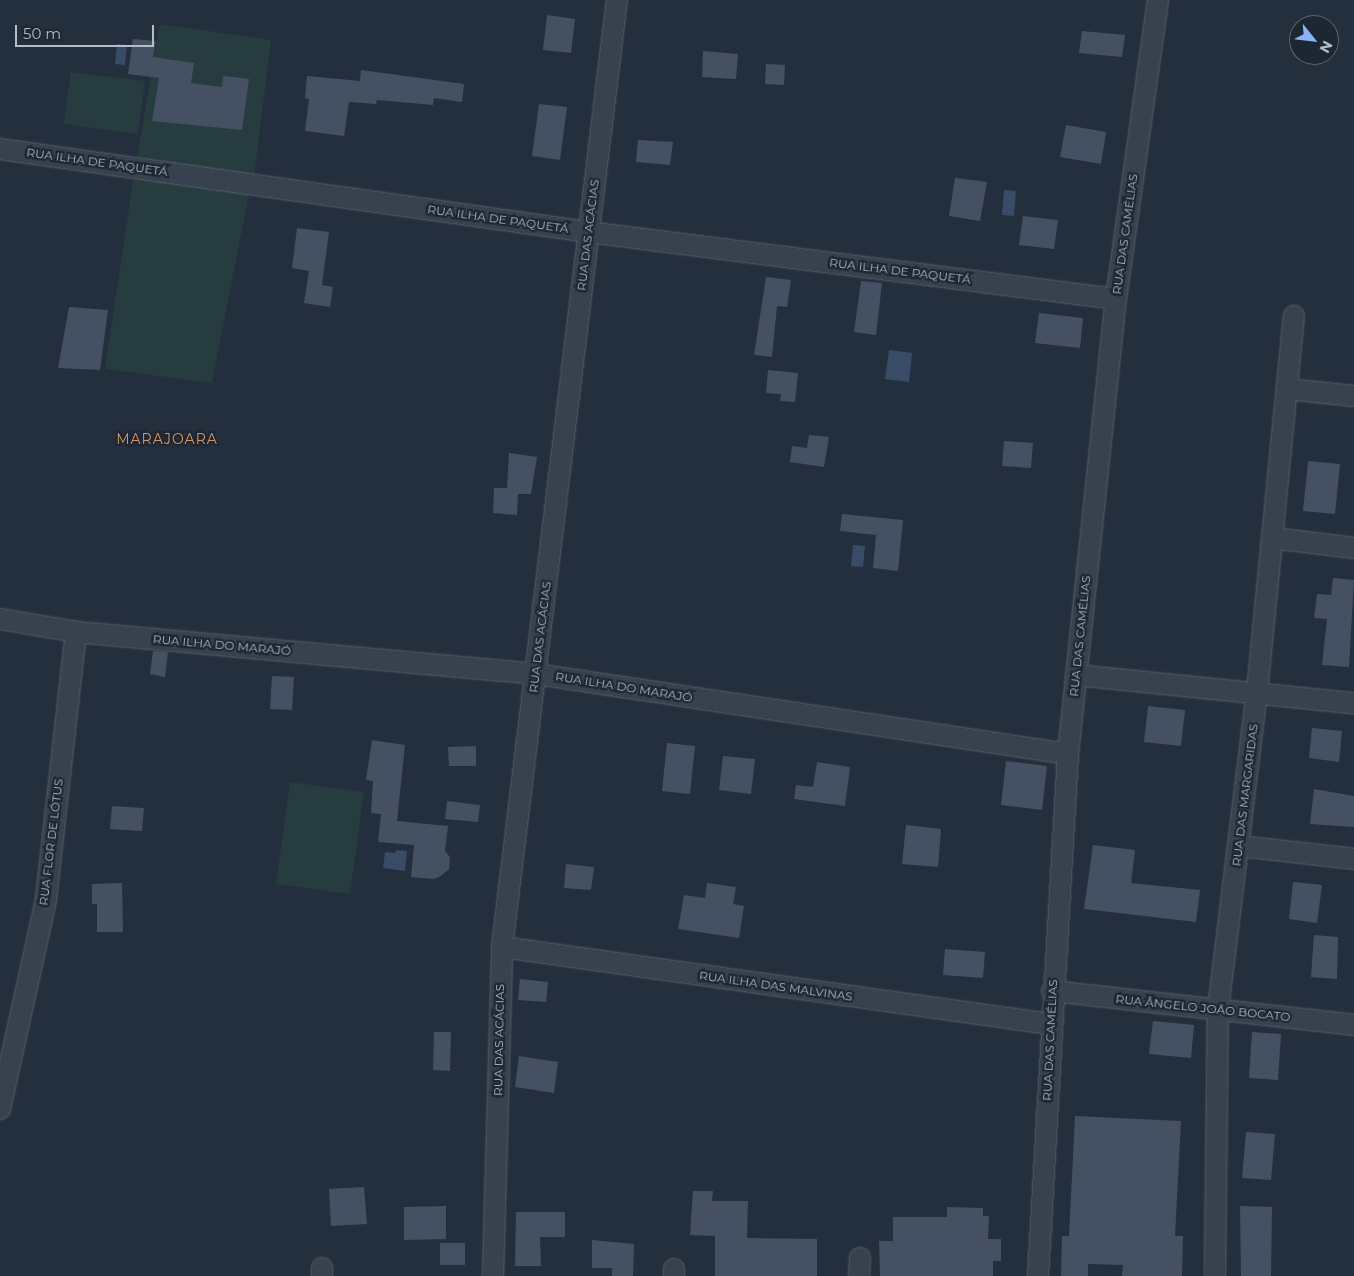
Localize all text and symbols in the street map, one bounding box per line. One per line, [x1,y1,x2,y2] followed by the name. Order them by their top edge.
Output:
[18,15,156,47] scale bar
[1289,15,1339,65] north arrow
[23,24,61,43] text: 50 m
[1316,37,1337,56] text: N
[26,145,168,179] street label: RUA ILHA DE PAQUETÁ
[1109,173,1141,295] street label: RUA DAS CAMÉLIAS
[574,179,602,291] street label: RUA DAS ACÁCIAS
[427,202,569,236] street label: RUA ILHA DE PAQUETÁ
[829,255,971,287] street label: RUA ILHA DE PAQUETÁ
[115,431,219,447] district label: MARAJOARA
[1066,575,1094,697] street label: RUA DAS CAMÉLIAS
[526,581,554,693] street label: RUA DAS ACÁCIAS
[152,632,292,658] street label: RUA ILHA DO MARAJÓ
[554,669,694,705] street label: RUA ILHA DO MARAJÓ
[1229,723,1261,867] street label: RUA DAS MARGARIDAS
[36,778,66,906] street label: RUA FLOR DE LÓTUS
[698,968,854,1004] street label: RUA ILHA DAS MALVINAS
[1040,979,1060,1101] street label: RUA DAS CAMÉLIAS
[491,984,507,1096] street label: RUA DAS ACÁCIAS
[1115,992,1291,1024] street label: RUA ÂNGELO JOÃO BOCATO

